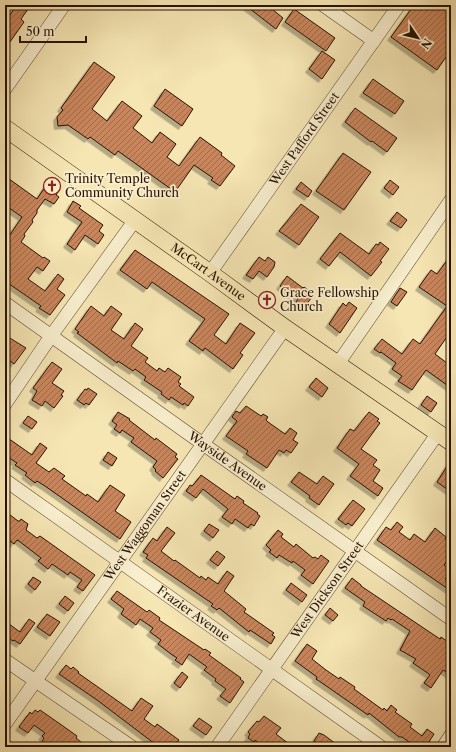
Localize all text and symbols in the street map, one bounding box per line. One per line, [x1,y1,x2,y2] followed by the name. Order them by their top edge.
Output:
[20,18,86,44] scale bar
[398,18,438,58] north arrow
[26,24,55,39] text: 50 m
[417,36,435,52] text: N
[266,89,343,189] street label: West Pafford Street
[65,171,180,200] place label: Trinity Temple Community Church
[42,176,62,196] church icon: Trinity Temple Community Church
[168,240,249,304] street label: McCart Avenue
[280,285,379,314] place label: Grace Fellowship Church
[257,290,277,310] church icon: Grace Fellowship Church
[185,427,270,494] street label: Wayside Avenue
[100,467,189,584] street label: West Waggoman Street
[287,538,367,642] street label: West Dickson Street
[154,582,233,644] street label: Frazier Avenue

